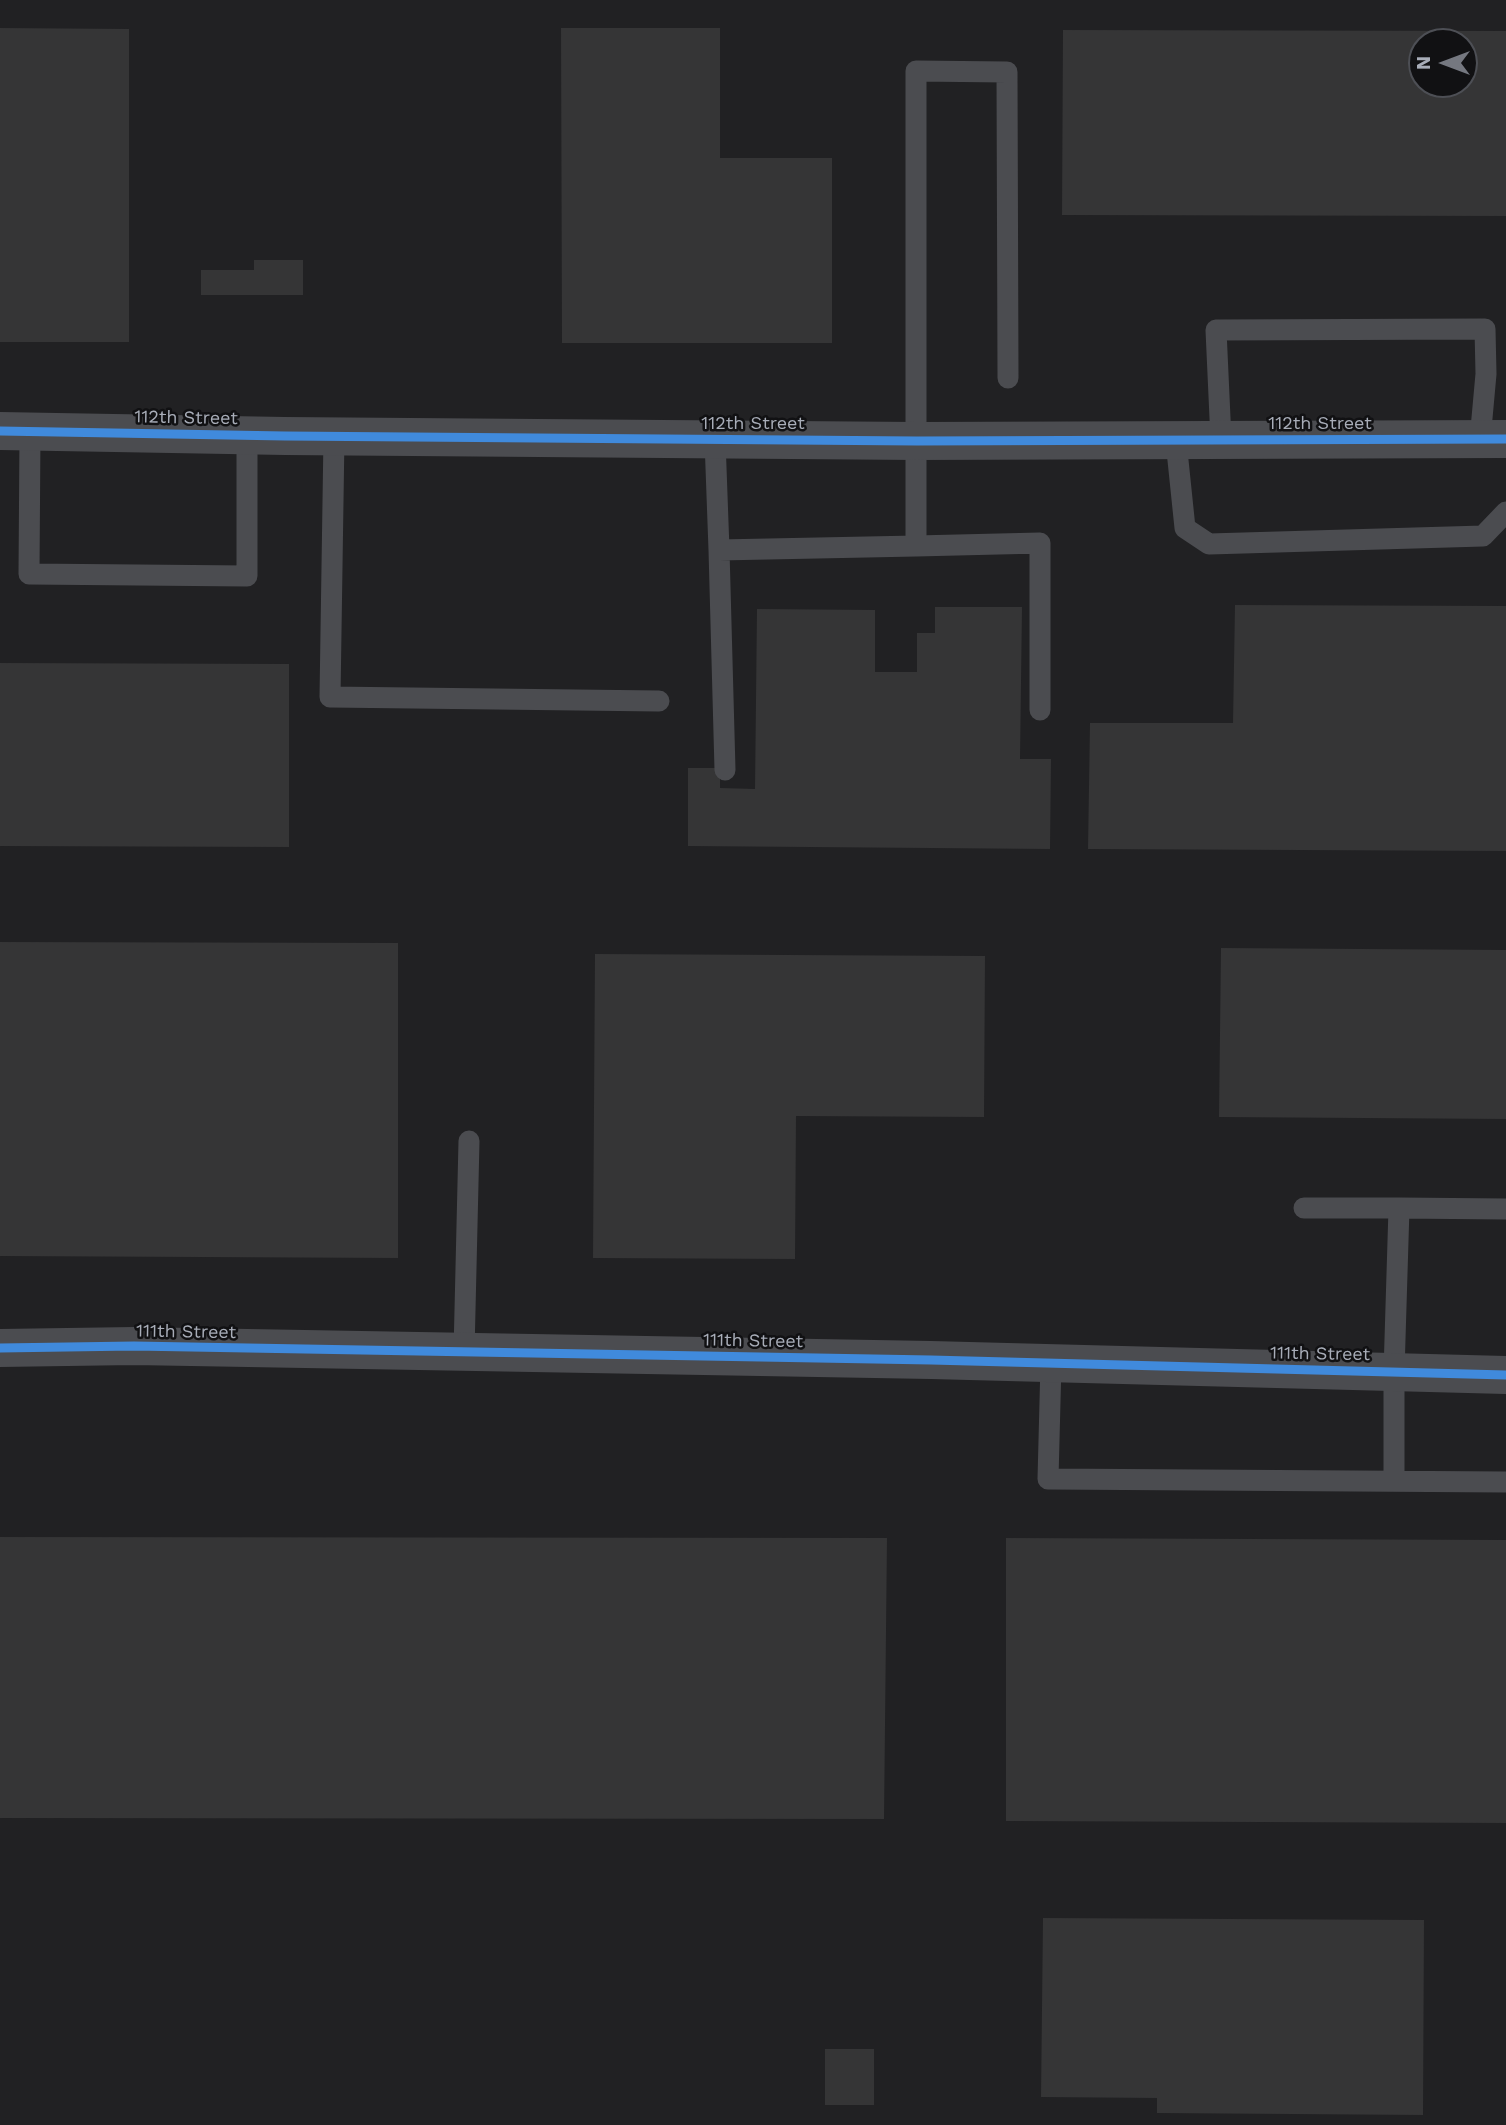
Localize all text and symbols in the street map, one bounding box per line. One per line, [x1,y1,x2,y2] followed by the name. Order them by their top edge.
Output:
[1408,28,1478,98] north arrow
[1412,56,1435,70] text: N
[134,406,238,430] street label: 112th Street
[701,413,805,435] street label: 112th Street
[1268,413,1372,435] street label: 112th Street
[136,1320,236,1344] street label: 111th Street
[703,1329,803,1353] street label: 111th Street
[1270,1342,1370,1366] street label: 111th Street

